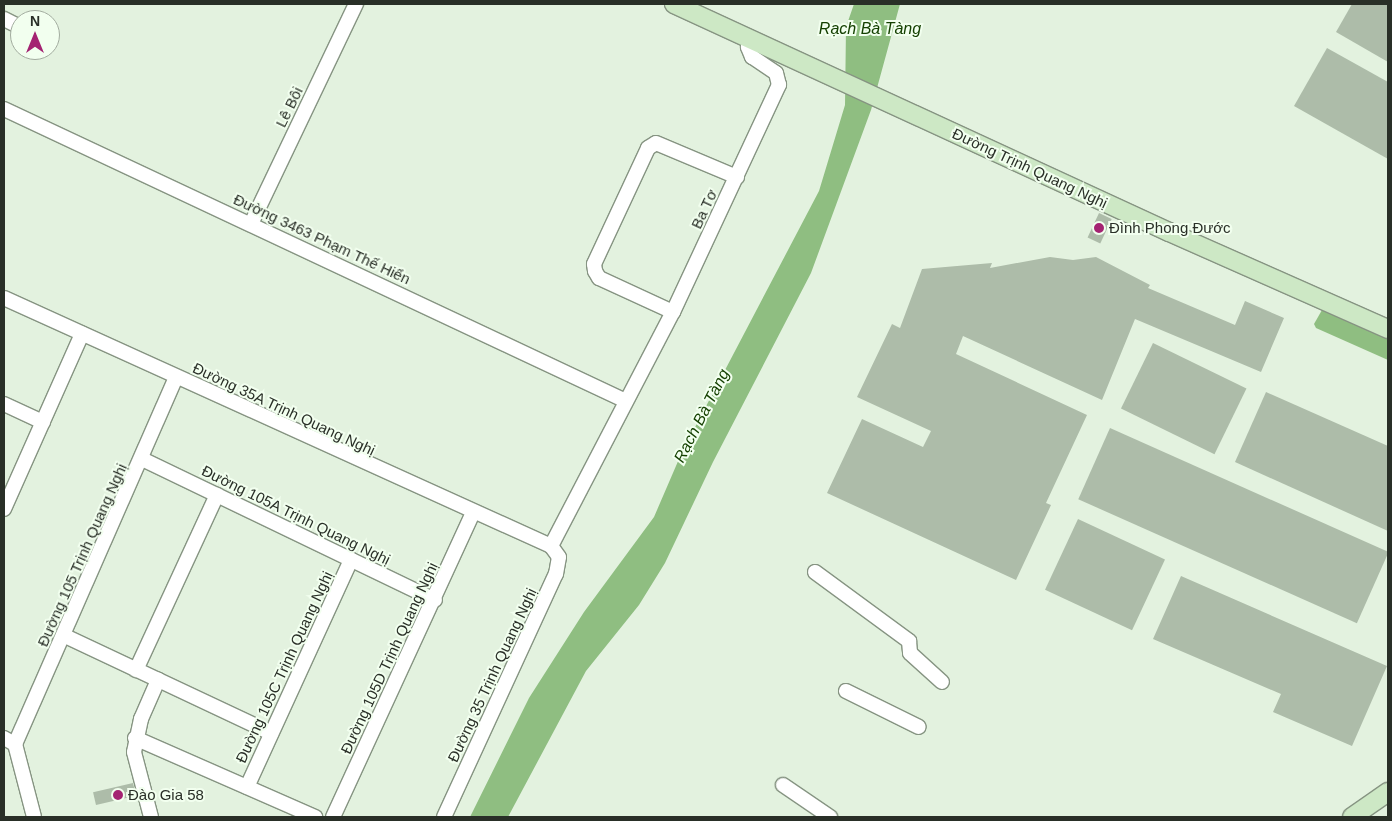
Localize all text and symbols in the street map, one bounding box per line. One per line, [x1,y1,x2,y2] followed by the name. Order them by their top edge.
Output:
[10,10,60,60] north arrow
[30,13,40,29] text: N
[819,19,921,39] water label: Rạch Bà Tàng
[272,84,306,130] street label: Lê Bôi
[949,124,1111,212] street label: Đường Trịnh Quang Nghị
[687,186,721,232] street label: Ba Tơ
[231,190,413,288] street label: Đường 3463 Phạm Thế Hiển
[1109,219,1231,237] place label: Đình Phong Đước
[1093,222,1105,234] marker: Đình Phong Đước
[189,359,379,459] street label: Đường 35A Trịnh Quang Nghị
[670,366,734,466] water label: Rạch Bà Tàng
[33,461,131,649] street label: Đường 105 Trịnh Quang Nghị
[198,461,394,569] street label: Đường 105A Trịnh Quang Nghị
[337,559,441,757] street label: Đường 105D Trịnh Quang Nghị
[232,568,336,766] street label: Đường 105C Trịnh Quang Nghị
[444,585,540,765] street label: Đường 35 Trịnh Quang Nghị
[128,786,204,804] place label: Đào Gia 58
[112,789,124,801] marker: Đào Gia 58

